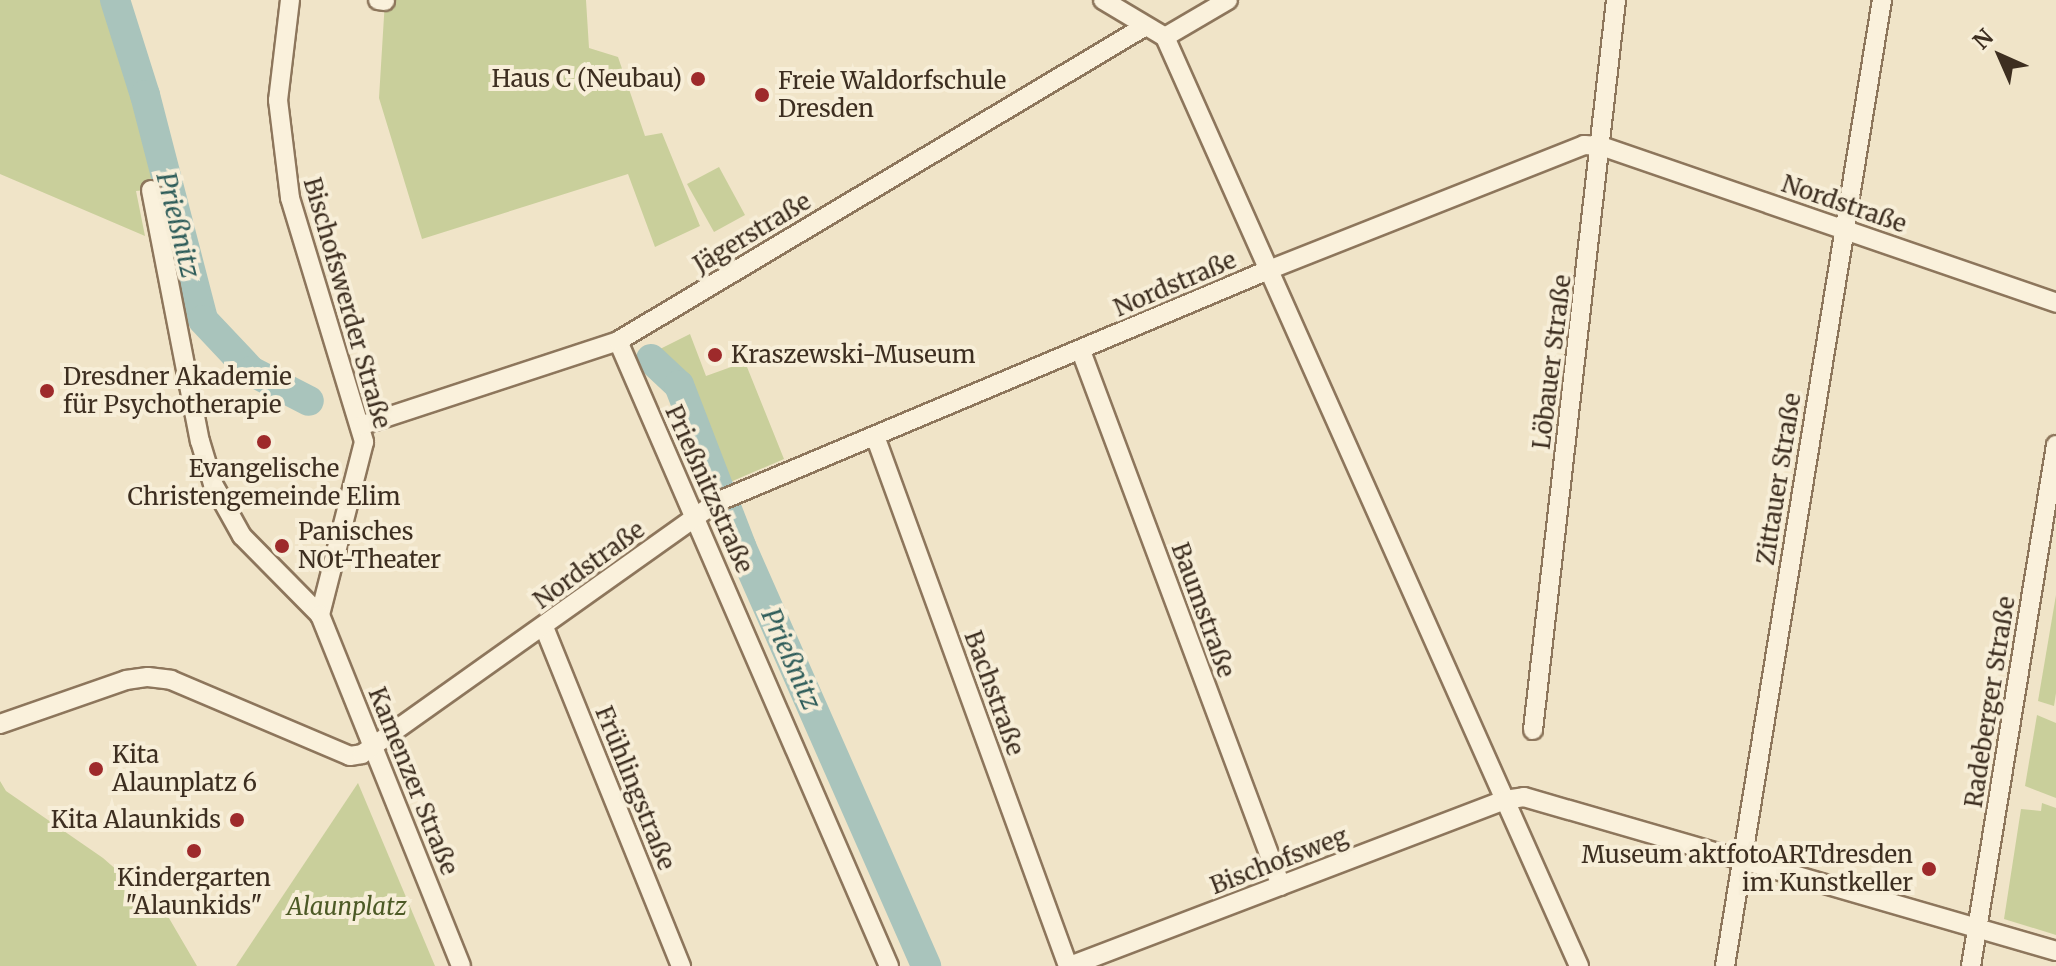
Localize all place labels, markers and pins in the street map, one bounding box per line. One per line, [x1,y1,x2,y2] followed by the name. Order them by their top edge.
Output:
[492,65,682,93] place label: Haus C (Neubau)
[778,67,1006,123] place label: Freie Waldorfschule Dresden
[689,70,707,88] marker: Haus C (Neubau)
[753,86,771,104] marker: Freie Waldorfschule Dresden
[731,341,976,369] place label: Kraszewski-Museum
[706,346,724,364] marker: Kraszewski-Museum
[63,363,292,419] place label: Dresdner Akademie für Psychotherapie
[38,382,56,400] marker: Dresdner Akademie für Psychotherapie
[255,433,273,451] marker: Evangelische Christengemeinde Elim
[127,455,401,511] place label: Evangelische Christengemeinde Elim
[298,518,441,574] place label: Panisches NOt-Theater
[273,537,291,555] marker: Panisches NOt-Theater
[112,741,257,797] place label: Kita Alaunplatz 6
[87,760,105,778] marker: Kita Alaunplatz 6
[51,806,221,834] place label: Kita Alaunkids
[228,811,246,829] marker: Kita Alaunkids
[1582,841,1913,897] place label: Museum aktfotoARTdresden im Kunstkeller
[185,842,203,860] marker: Kindergarten "Alaunkids"
[1920,860,1938,878] marker: Museum aktfotoARTdresden im Kunstkeller
[117,864,271,920] place label: Kindergarten "Alaunkids"

